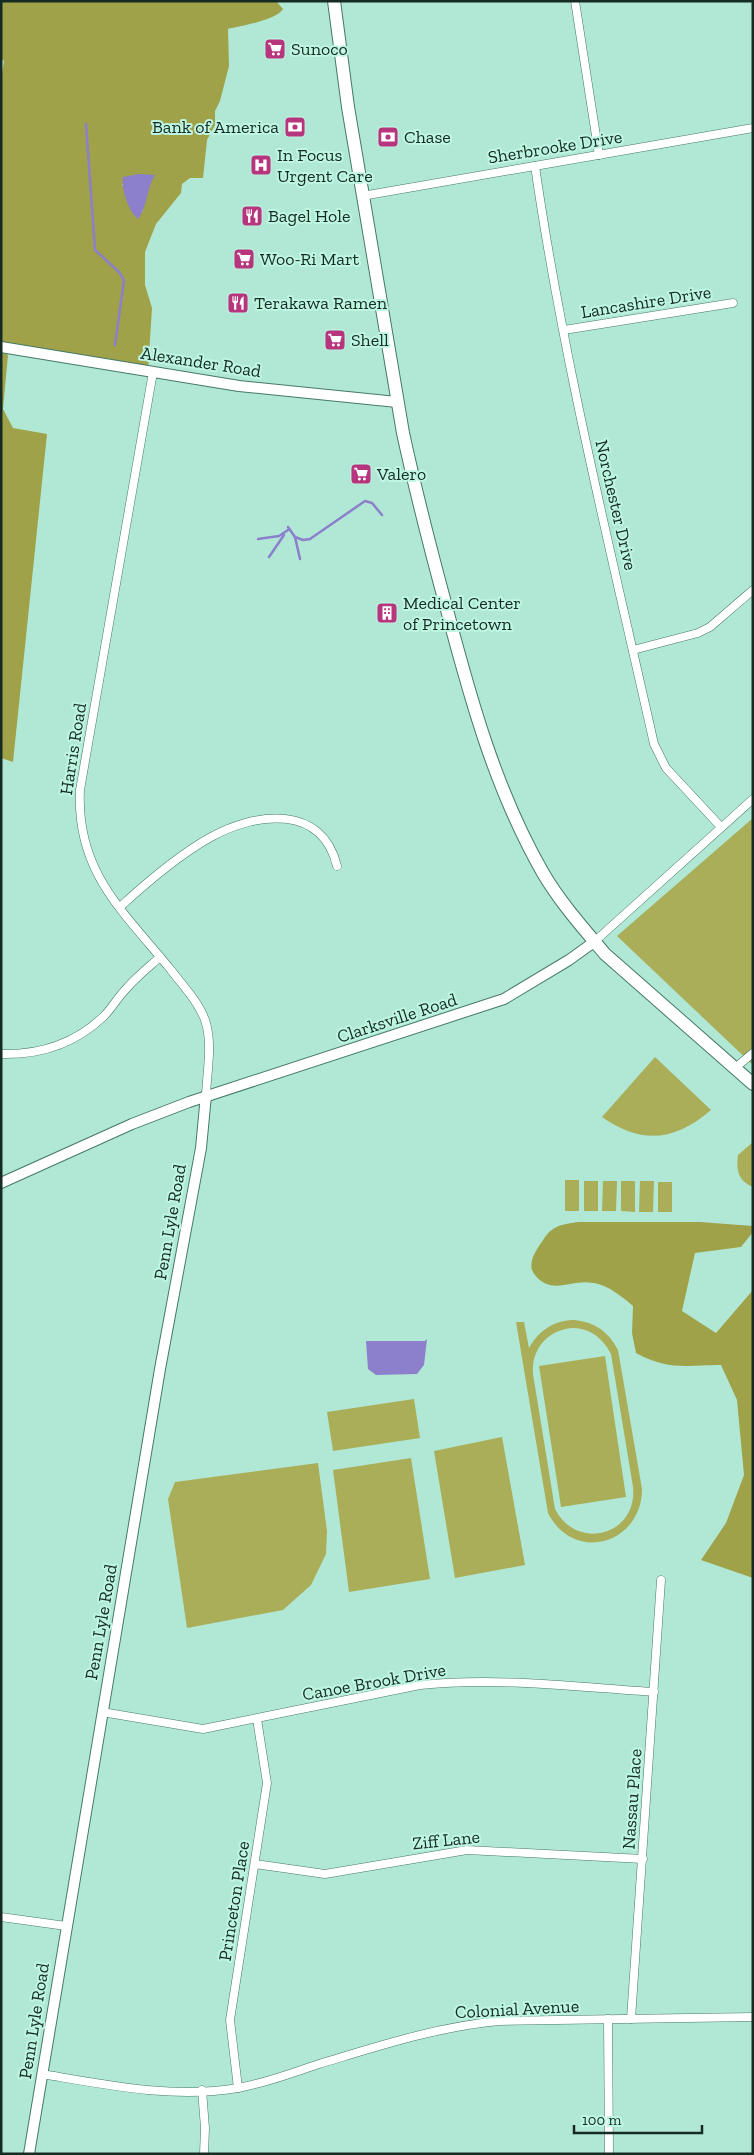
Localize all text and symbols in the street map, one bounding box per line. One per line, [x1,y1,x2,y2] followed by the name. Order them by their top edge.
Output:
[263,37,287,61] supermarket icon: Sunoco
[291,38,348,60] place label: Sunoco
[283,115,307,139] bank icon: Bank of America
[152,116,279,138] place label: Bank of America
[376,125,400,149] bank icon: Chase
[404,126,451,148] place label: Chase
[486,126,624,168] street label: Sherbrooke Drive
[277,144,373,187] place label: In Focus Urgent Care
[249,153,273,177] hospital icon: In Focus Urgent Care
[240,204,264,228] restaurant icon: Bagel Hole
[268,205,350,227] place label: Bagel Hole
[232,247,256,271] supermarket icon: Woo-Ri Mart
[260,248,359,270] place label: Woo-Ri Mart
[579,281,713,323] street label: Lancashire Drive
[226,291,250,315] restaurant icon: Terakawa Ramen
[254,292,388,314] place label: Terakawa Ramen
[323,328,347,352] supermarket icon: Shell
[351,329,389,351] place label: Shell
[139,342,263,382] street label: Alexander Road
[590,438,642,572] street label: Norchester Drive
[349,462,373,486] supermarket icon: Valero
[376,463,426,485] place label: Valero
[403,592,521,635] place label: Medical Center of Princetown
[375,601,399,625] building icon: Medical Center of Princetown
[55,701,91,797] street label: Harris Road
[334,988,460,1048] street label: Clarksville Road
[149,1162,191,1282] street label: Penn Lyle Road
[80,1562,122,1682] street label: Penn Lyle Road
[301,1659,447,1705] street label: Canoe Brook Drive
[618,1748,646,1850] street label: Nassau Place
[411,1826,481,1854] street label: Ziff Lane
[214,1840,254,1962] street label: Princeton Place
[14,1961,54,2081] street label: Penn Lyle Road
[454,1995,580,2023] street label: Colonial Avenue
[574,2102,702,2134] scale bar
[582,2111,621,2129] text: 100 m

